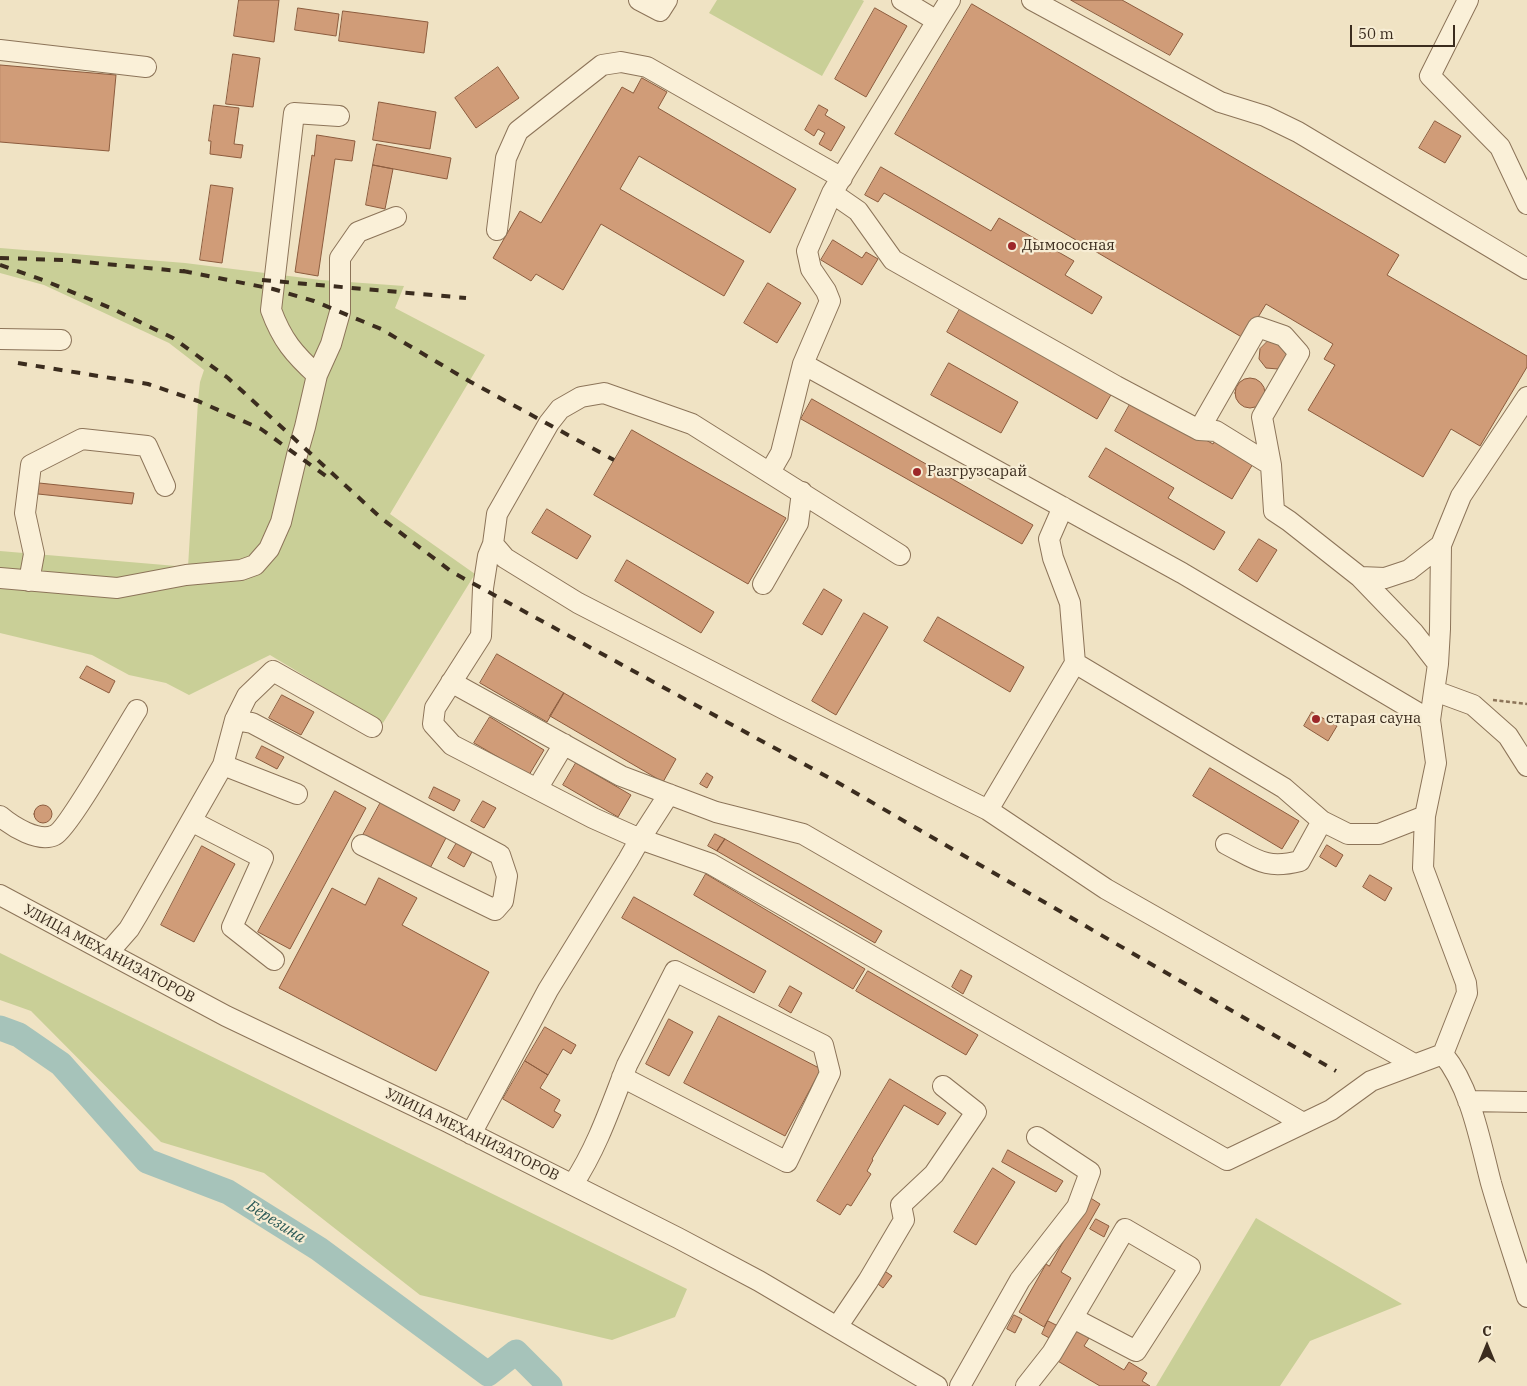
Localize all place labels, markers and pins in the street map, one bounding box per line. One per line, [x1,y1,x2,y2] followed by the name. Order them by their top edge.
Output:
[1022,237,1115,255] place label: Дымососная
[1006,240,1018,252] marker: Дымососная
[927,463,1027,481] place label: Разгрузсарай
[911,466,923,478] marker: Разгрузсарай
[1326,710,1421,728] place label: старая сауна
[1310,713,1322,725] marker: старая сауна

